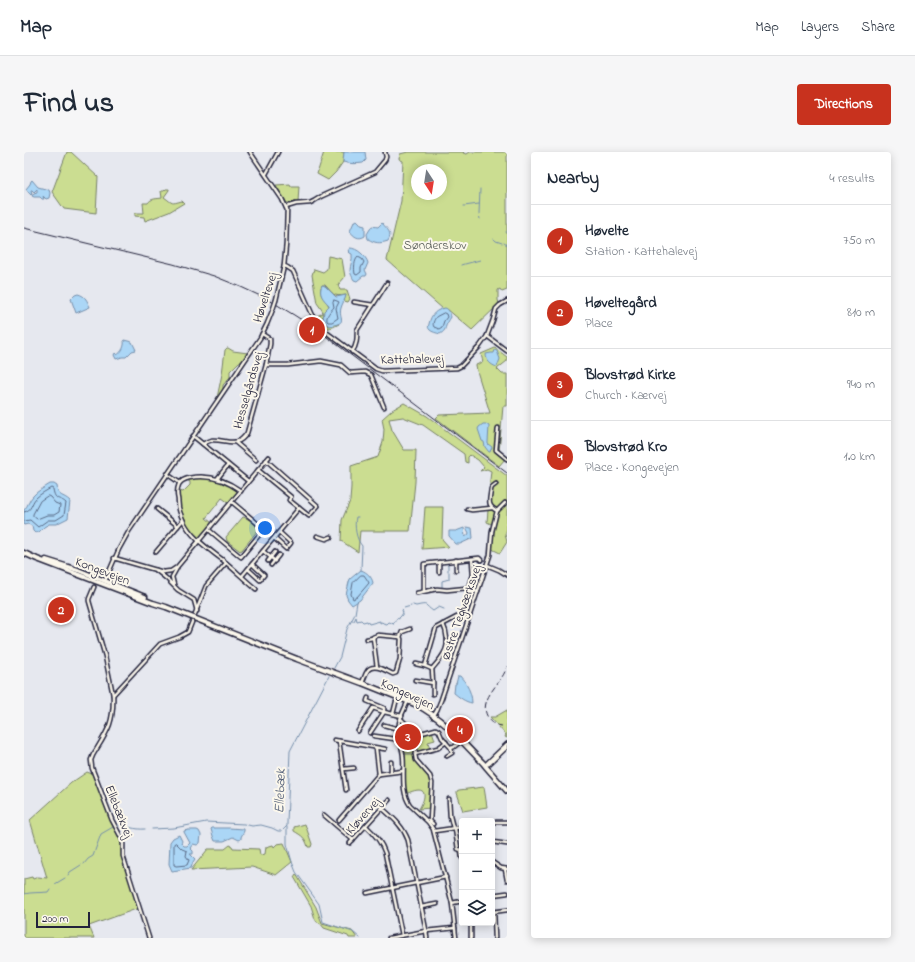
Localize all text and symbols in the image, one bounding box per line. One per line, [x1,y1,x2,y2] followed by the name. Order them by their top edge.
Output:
[20,14,52,41] text: Map
[755,17,779,38] text: Map
[801,17,839,38] text: Layers
[861,17,895,38] text: Share
[24,84,114,125] text: Find us
[797,84,891,125] button: Directions
[411,164,447,200] north arrow
[547,166,599,191] text: Nearby
[829,169,875,188] text: 4 results
[585,220,629,242] text: Høvelte
[558,231,562,250] text: 1
[843,231,875,250] text: 750 m
[404,236,467,255] park label: Sønderskov
[585,242,697,261] text: Station · Kattehalevej
[248,270,283,325] street label: Høveltevej
[585,292,657,314] text: Høveltegård
[557,303,563,322] text: 2
[847,303,875,322] text: 810 m
[585,314,613,333] text: Place
[299,315,325,345] pin: 1
[228,349,270,431] street label: Hesselgårdsvej
[380,349,444,370] street label: Kattehalevej
[585,364,676,386] text: Blovstrød Kirke
[557,375,563,394] text: 3
[847,375,875,394] text: 940 m
[585,386,666,405] text: Church · Kærvej
[585,436,667,458] text: Blovstrød Kro
[557,447,563,466] text: 4
[844,447,875,466] text: 1.0 km
[585,458,679,477] text: Place · Kongevejen
[255,518,275,538] your location
[72,552,133,591] street label: Kongevejen
[436,562,488,663] street label: Østre Teglværksvej
[48,595,74,625] pin: 2
[377,674,437,716] street label: Kongevejen
[447,715,473,745] pin: 4
[395,722,421,752] pin: 3
[269,767,292,814] water label: Ellebæk
[99,782,138,841] street label: Ellebækvej
[341,793,385,839] street label: Kløvervej
[459,818,495,926] map controls
[459,818,495,854] button: +
[459,854,495,890] button: −
[459,890,495,926] button: layers
[36,910,90,929] scale bar
[42,911,68,927] text: 200 m

